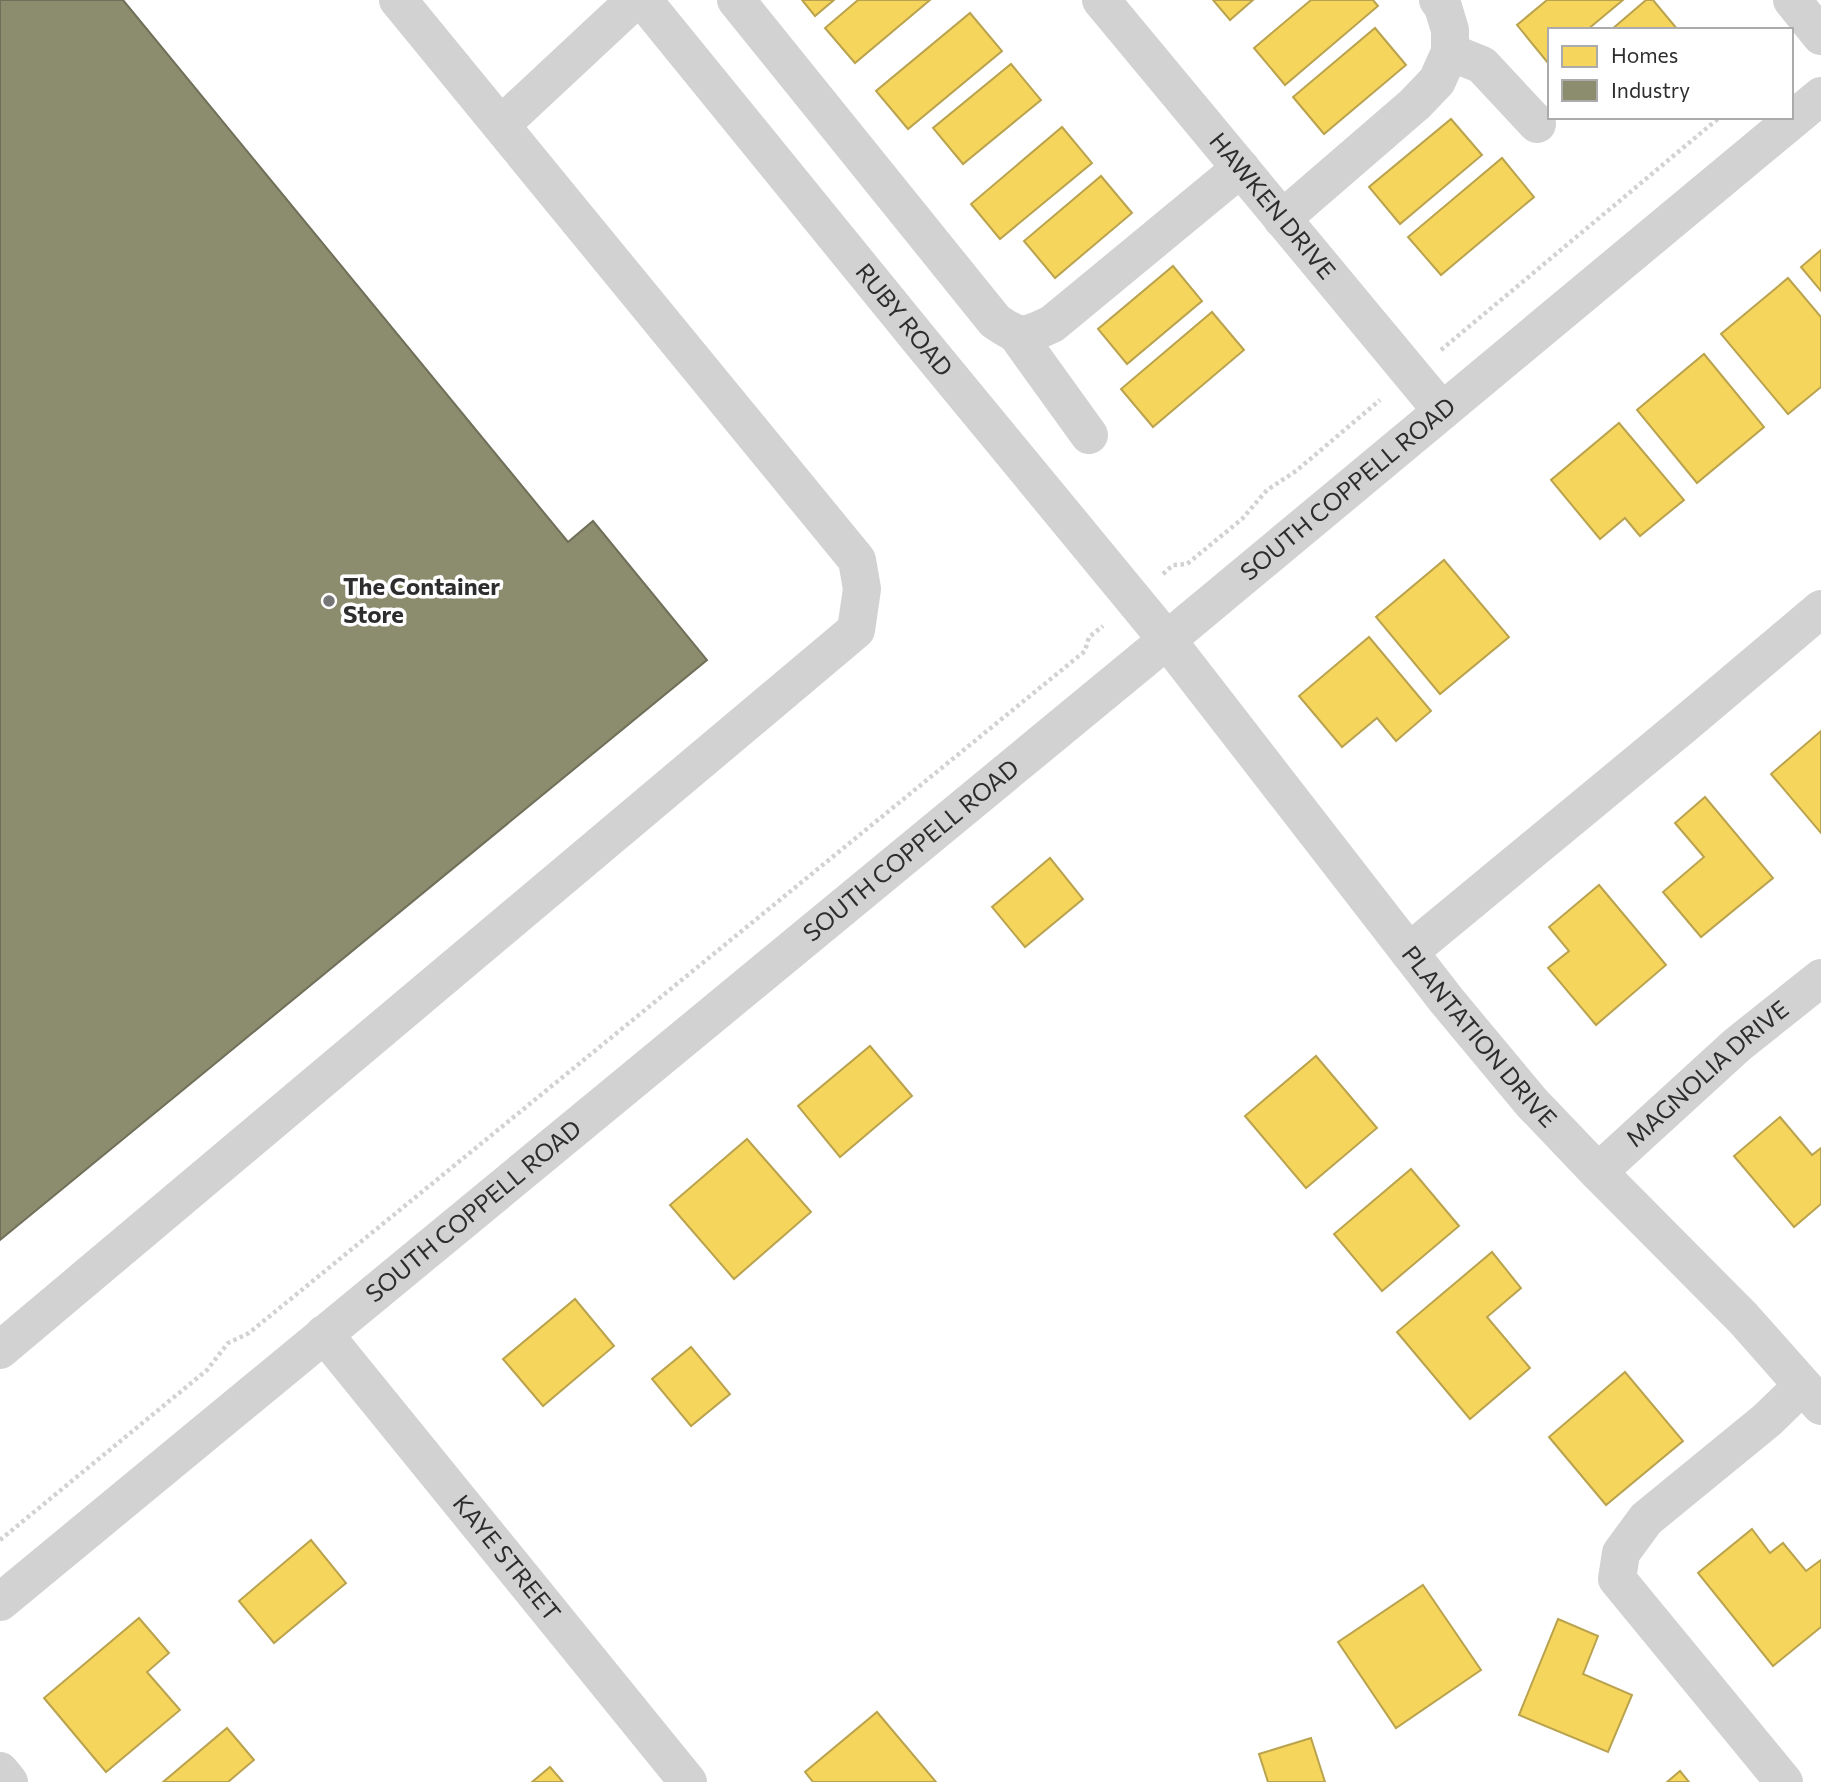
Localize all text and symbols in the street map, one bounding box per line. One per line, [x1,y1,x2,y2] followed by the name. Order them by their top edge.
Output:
[1548,28,1793,119] legend
[1611,42,1678,67] text: Homes
[1611,77,1690,102] text: Industry
[1204,126,1342,284] street label: HAWKEN DRIVE
[850,257,960,382] street label: RUBY ROAD
[1234,390,1460,586] street label: SOUTH COPPELL ROAD
[343,571,500,628] place label: The Container Store
[321,593,337,609] marker: The Container Store
[797,752,1024,947] street label: SOUTH COPPELL ROAD
[1397,939,1563,1133] street label: PLANTATION DRIVE
[1619,994,1794,1152] street label: MAGNOLIA DRIVE
[359,1113,586,1308] street label: SOUTH COPPELL ROAD
[448,1488,567,1626] street label: KAYE STREET

